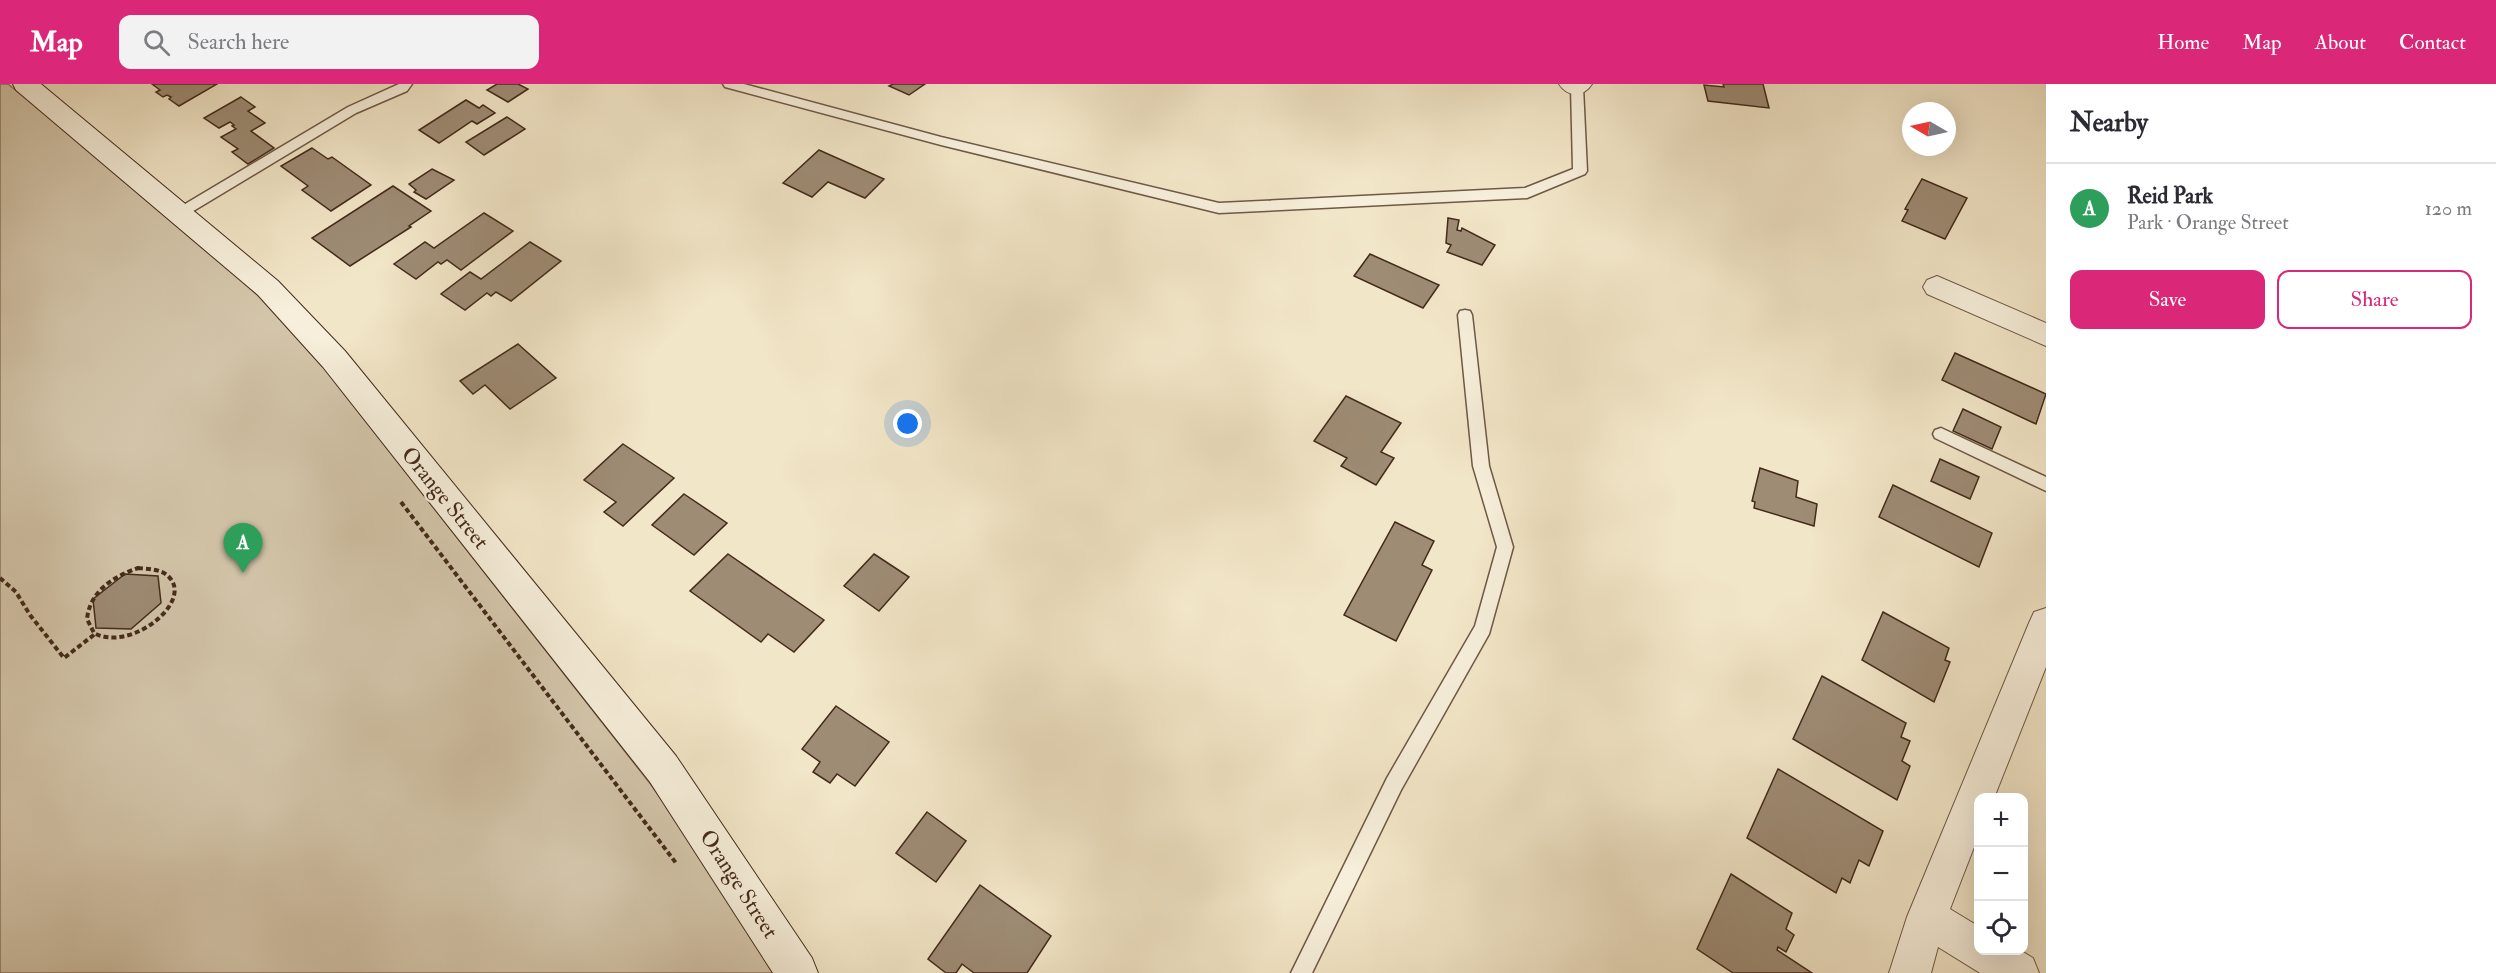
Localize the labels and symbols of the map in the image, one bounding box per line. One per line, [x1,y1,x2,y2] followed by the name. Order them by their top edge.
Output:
[1902,102,1956,156] north arrow
[893,409,922,438] your location
[395,441,495,555] street label: Orange Street
[224,524,262,573] pin: A
[693,824,785,944] street label: Orange Street

